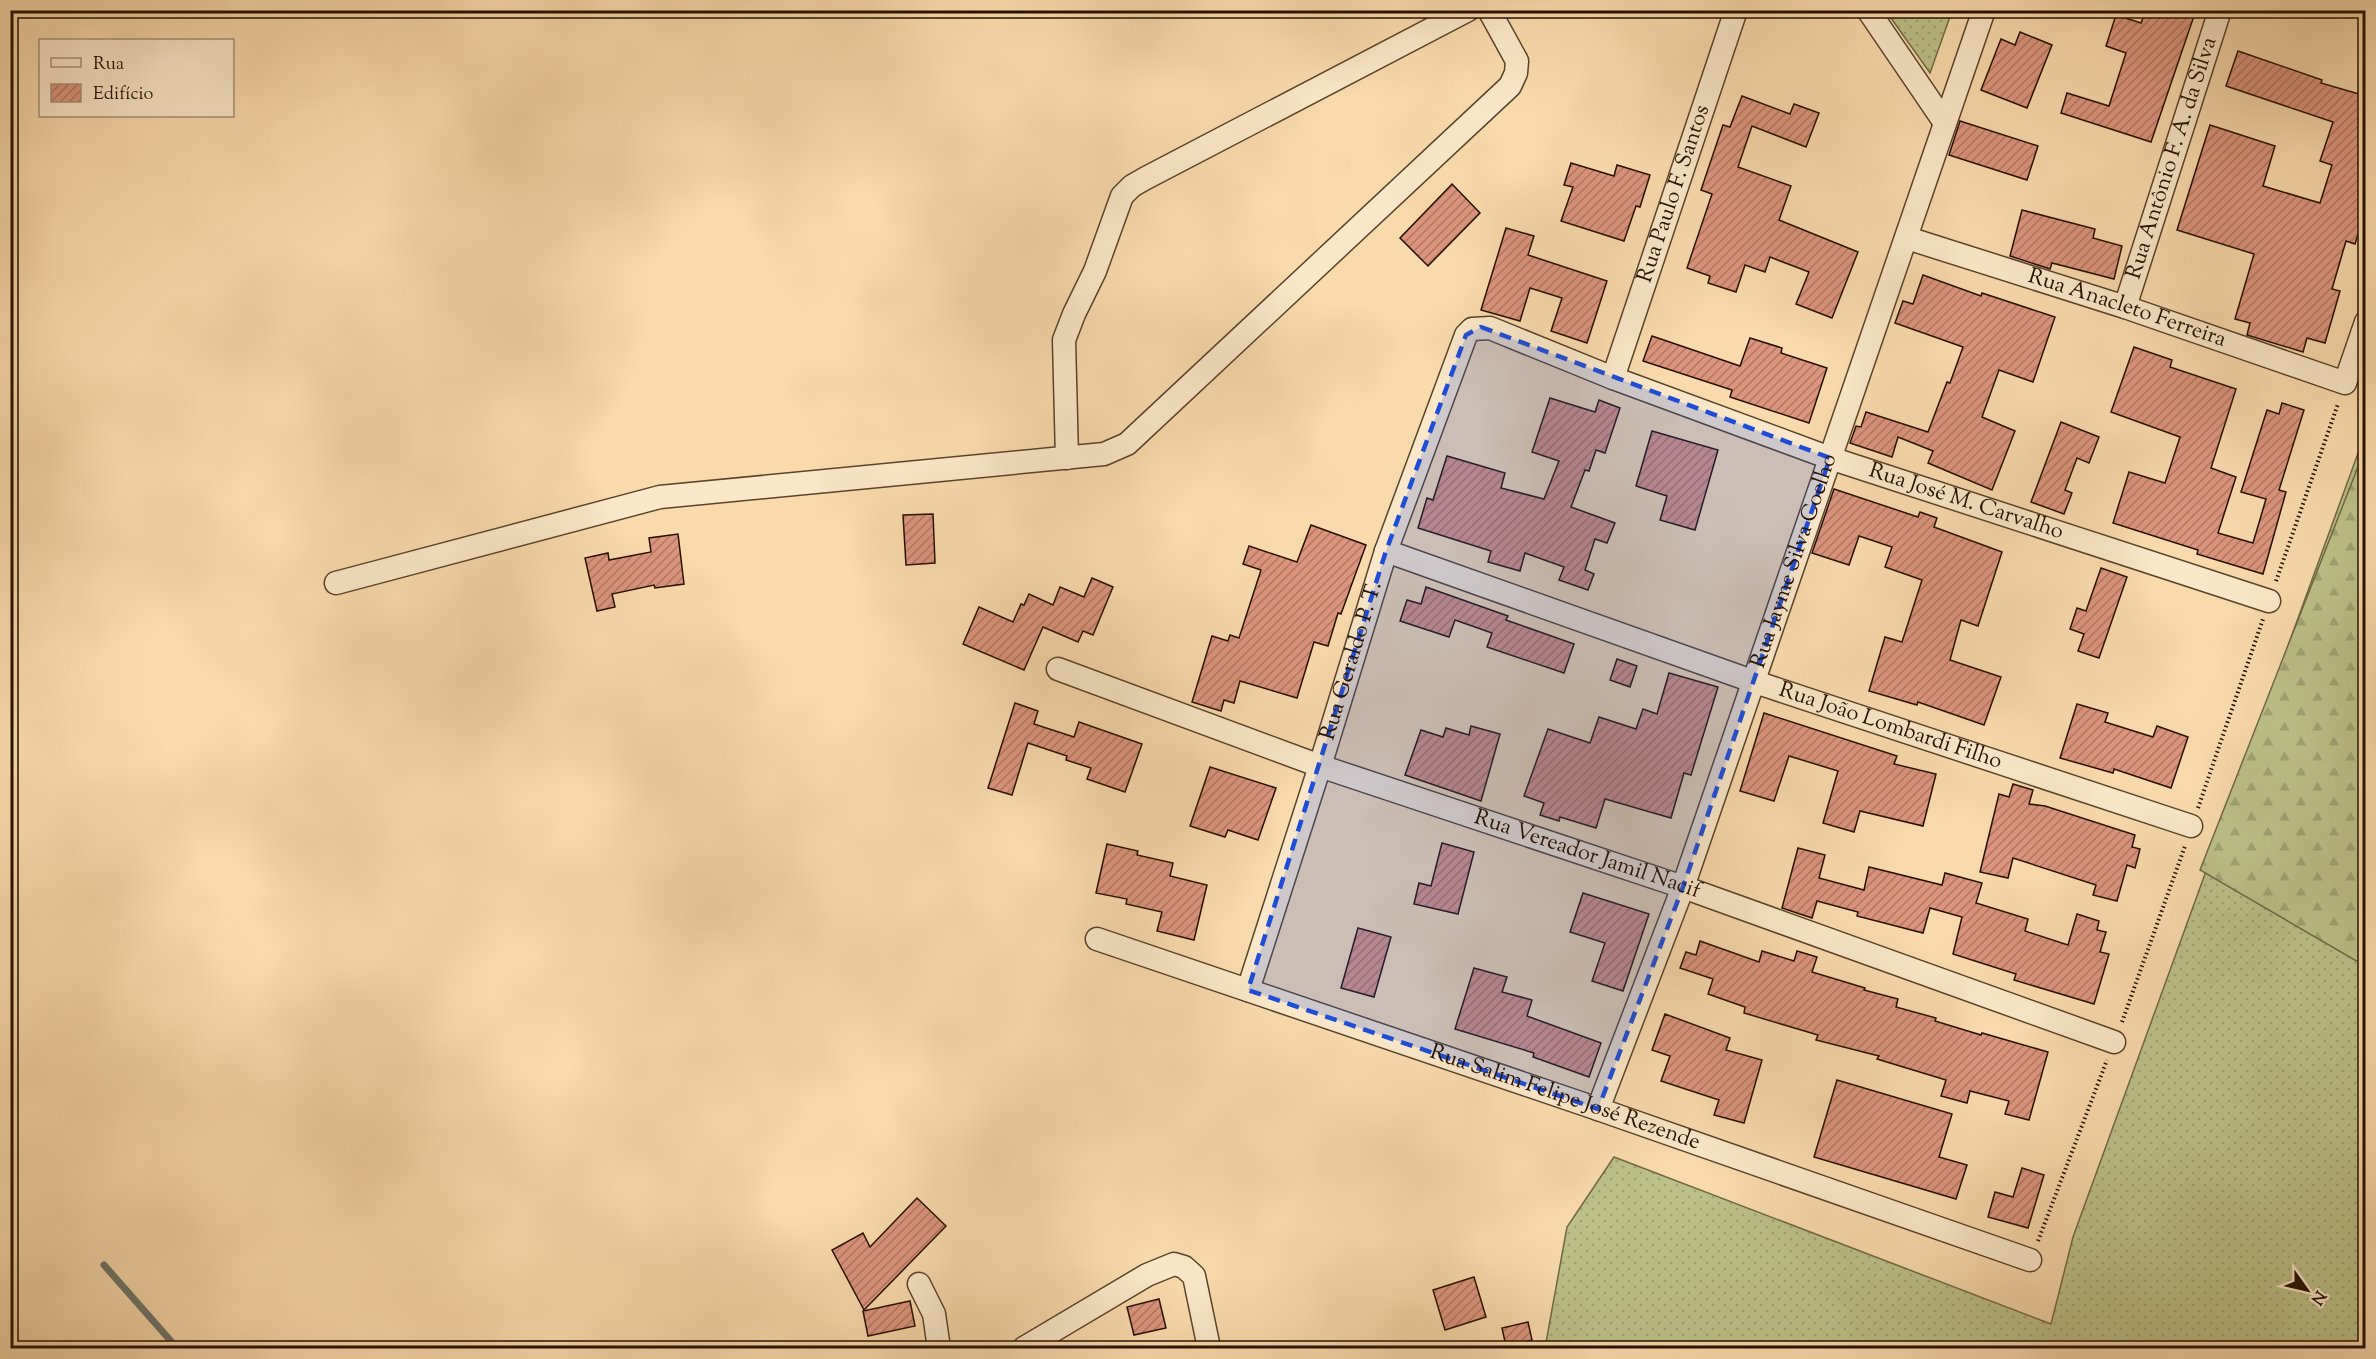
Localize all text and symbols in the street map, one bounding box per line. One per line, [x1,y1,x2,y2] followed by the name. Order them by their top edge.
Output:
[2119,33,2226,284] street label: Rua Antônio F. A. da Silva
[39,39,234,117] legend
[93,52,124,78] text: Rua
[93,82,154,108] text: Edifício
[1630,101,1719,287] street label: Rua Paulo F. Santos
[2024,261,2230,357] street label: Rua Anacleto Ferreira
[1743,450,1846,673] street label: Rua Jayme Silva Coelho
[1864,456,2067,549] street label: Rua José M. Carvalho
[1313,578,1392,744] street label: Rua Geraldo P. T.
[1774,675,2006,778] street label: Rua João Lombardi Filho
[1470,802,1706,908] street label: Rua Vereador Jamil Nacif
[1425,1037,1704,1159] street label: Rua Salim Felipe José Rezende
[2277,1260,2337,1320] north arrow
[2304,1285,2330,1309] text: N

